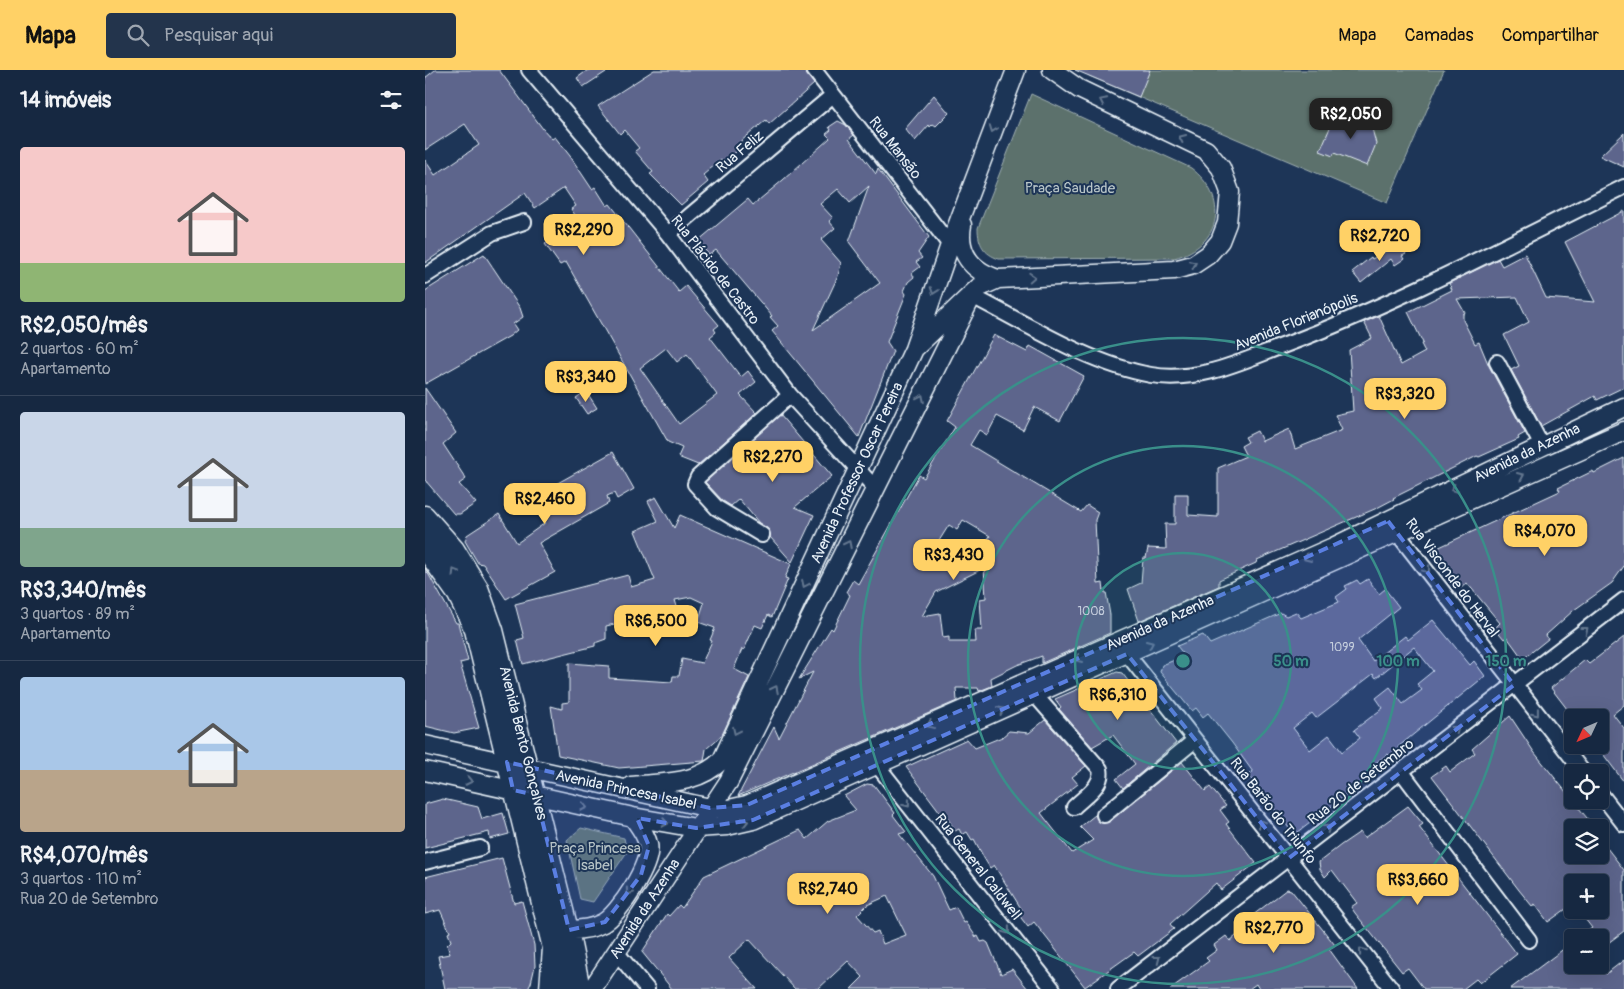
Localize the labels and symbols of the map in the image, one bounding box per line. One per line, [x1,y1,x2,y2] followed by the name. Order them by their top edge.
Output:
[1099,97,1108,107] one-way arrow
[1305,98,1397,140] pin: R$2,050
[865,113,925,183] street label: Rua Mansão
[989,124,999,133] one-way arrow
[712,126,768,177] street label: Rua Feliz
[1178,134,1187,145] one-way arrow
[1025,179,1116,198] park label: Praça Saudade
[666,211,764,329] street label: Rua Plácido de Castro
[538,214,630,256] pin: R$2,290
[1334,220,1426,262] pin: R$2,720
[1188,259,1197,270] one-way arrow
[1028,272,1036,283] one-way arrow
[930,287,940,295] one-way arrow
[1232,288,1361,355] street label: Avenida Florianópolis
[540,360,632,403] pin: R$3,340
[1359,378,1451,420] pin: R$3,320
[807,379,907,567] street label: Avenida Professor Oscar Pereira
[915,394,925,403] one-way arrow
[1471,419,1583,487] street label: Avenida da Azenha
[727,440,819,483] pin: R$2,270
[1516,472,1525,483] one-way arrow
[499,482,591,525] pin: R$2,460
[1450,482,1459,493] one-way arrow
[1499,514,1591,557] pin: R$4,070
[1401,515,1503,641] street label: Rua Visconde do Herval
[908,538,1000,581] pin: R$3,430
[842,540,852,549] one-way arrow
[1303,552,1312,563] one-way arrow
[1421,565,1430,574] one-way arrow
[452,569,462,578] one-way arrow
[801,579,811,588] one-way arrow
[1103,591,1217,655] street label: Avenida da Azenha
[610,604,702,647] pin: R$6,500
[1077,604,1105,619] house number: 1008
[1579,627,1589,636] one-way arrow
[1145,639,1154,650] one-way arrow
[1329,640,1355,655] house number: 1099
[1174,652,1192,670] centre of rings
[1274,652,1308,671] text: 50 m
[1377,652,1419,671] text: 100 m
[1486,652,1526,671] text: 150 m
[1074,653,1083,664] one-way arrow
[495,664,551,822] street label: Avenida Bento Gonçalves
[1072,678,1164,721] pin: R$6,310
[769,685,779,694] one-way arrow
[996,705,1005,716] one-way arrow
[1531,707,1539,716] one-way arrow
[1564,709,1609,754] north arrow
[926,718,935,729] one-way arrow
[731,726,742,735] one-way arrow
[1450,727,1459,735] one-way arrow
[1304,735,1418,829] street label: Rua 20 de Setembro
[1226,754,1320,868] street label: Rua Barão do Triunfo
[554,766,698,814] street label: Avenida Princesa Isabel
[465,775,473,786] one-way arrow
[901,798,910,808] one-way arrow
[579,801,588,812] one-way arrow
[930,810,1026,924] street label: Rua General Caldwell
[660,817,669,827] one-way arrow
[740,817,749,828] one-way arrow
[1259,820,1267,829] one-way arrow
[1321,826,1330,834] one-way arrow
[549,839,641,875] park label: Praça Princesa Isabel
[605,855,685,963] street label: Avenida da Azenha
[1372,864,1464,906] pin: R$3,660
[782,872,874,915] pin: R$2,740
[626,886,635,895] one-way arrow
[1228,912,1320,954] pin: R$2,770
[1002,925,1010,934] one-way arrow
[1359,947,1368,957] one-way arrow
[1151,957,1160,965] one-way arrow

